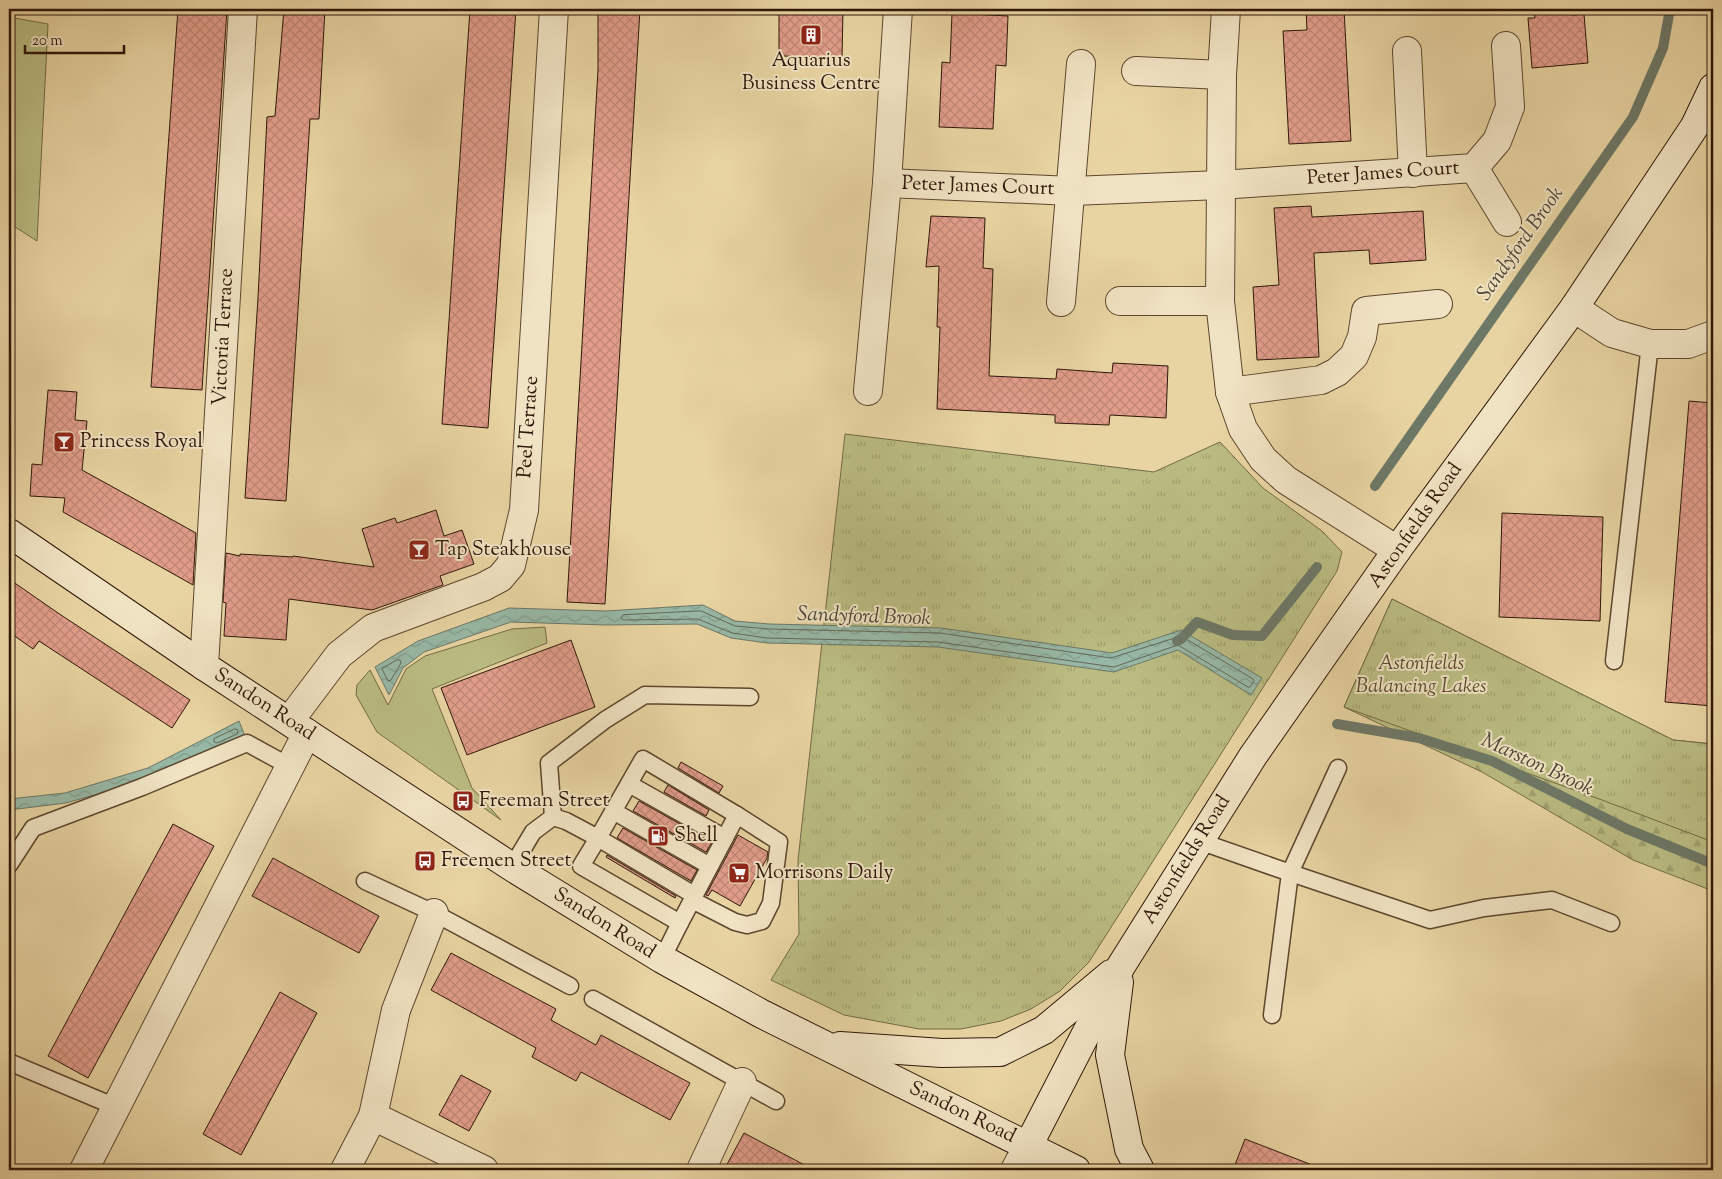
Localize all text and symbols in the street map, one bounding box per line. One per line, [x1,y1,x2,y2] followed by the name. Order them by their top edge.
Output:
[25,22,124,54] scale bar
[799,23,823,47] building icon: Aquarius Business Centre
[32,31,63,52] text: 20 m
[742,47,880,99] place label: Aquarius Business Centre
[1306,154,1460,194] street label: Peter James Court
[901,170,1055,204] street label: Peter James Court
[1470,180,1572,307] water label: Sandyford Brook
[206,267,242,407] street label: Victoria Terrace
[511,375,547,479] street label: Peel Terrace
[80,428,203,457] place label: Princess Royal
[52,430,76,454] bar icon: Princess Royal
[1362,457,1470,595] street label: Astonfields Road
[435,536,571,565] place label: Tap Steakhouse
[407,538,431,562] bar icon: Tap Steakhouse
[797,600,932,634] water label: Sandyford Brook
[1356,650,1487,702] park label: Astonfields Balancing Lakes
[208,661,320,749] street label: Sandon Road
[1476,726,1599,804] water label: Marston Brook
[479,787,610,816] place label: Freeman Street
[451,789,475,813] bus stop icon: Freeman Street
[1136,790,1238,930] street label: Astonfields Road
[674,822,718,851] place label: Shell
[646,824,670,848] fuel station icon: Shell
[441,847,571,876] place label: Freemen Street
[413,849,437,873] bus stop icon: Freemen Street
[755,859,894,888] place label: Morrisons Daily
[727,861,751,885] supermarket icon: Morrisons Daily
[547,881,661,967] street label: Sandon Road
[904,1075,1020,1151] street label: Sandon Road

